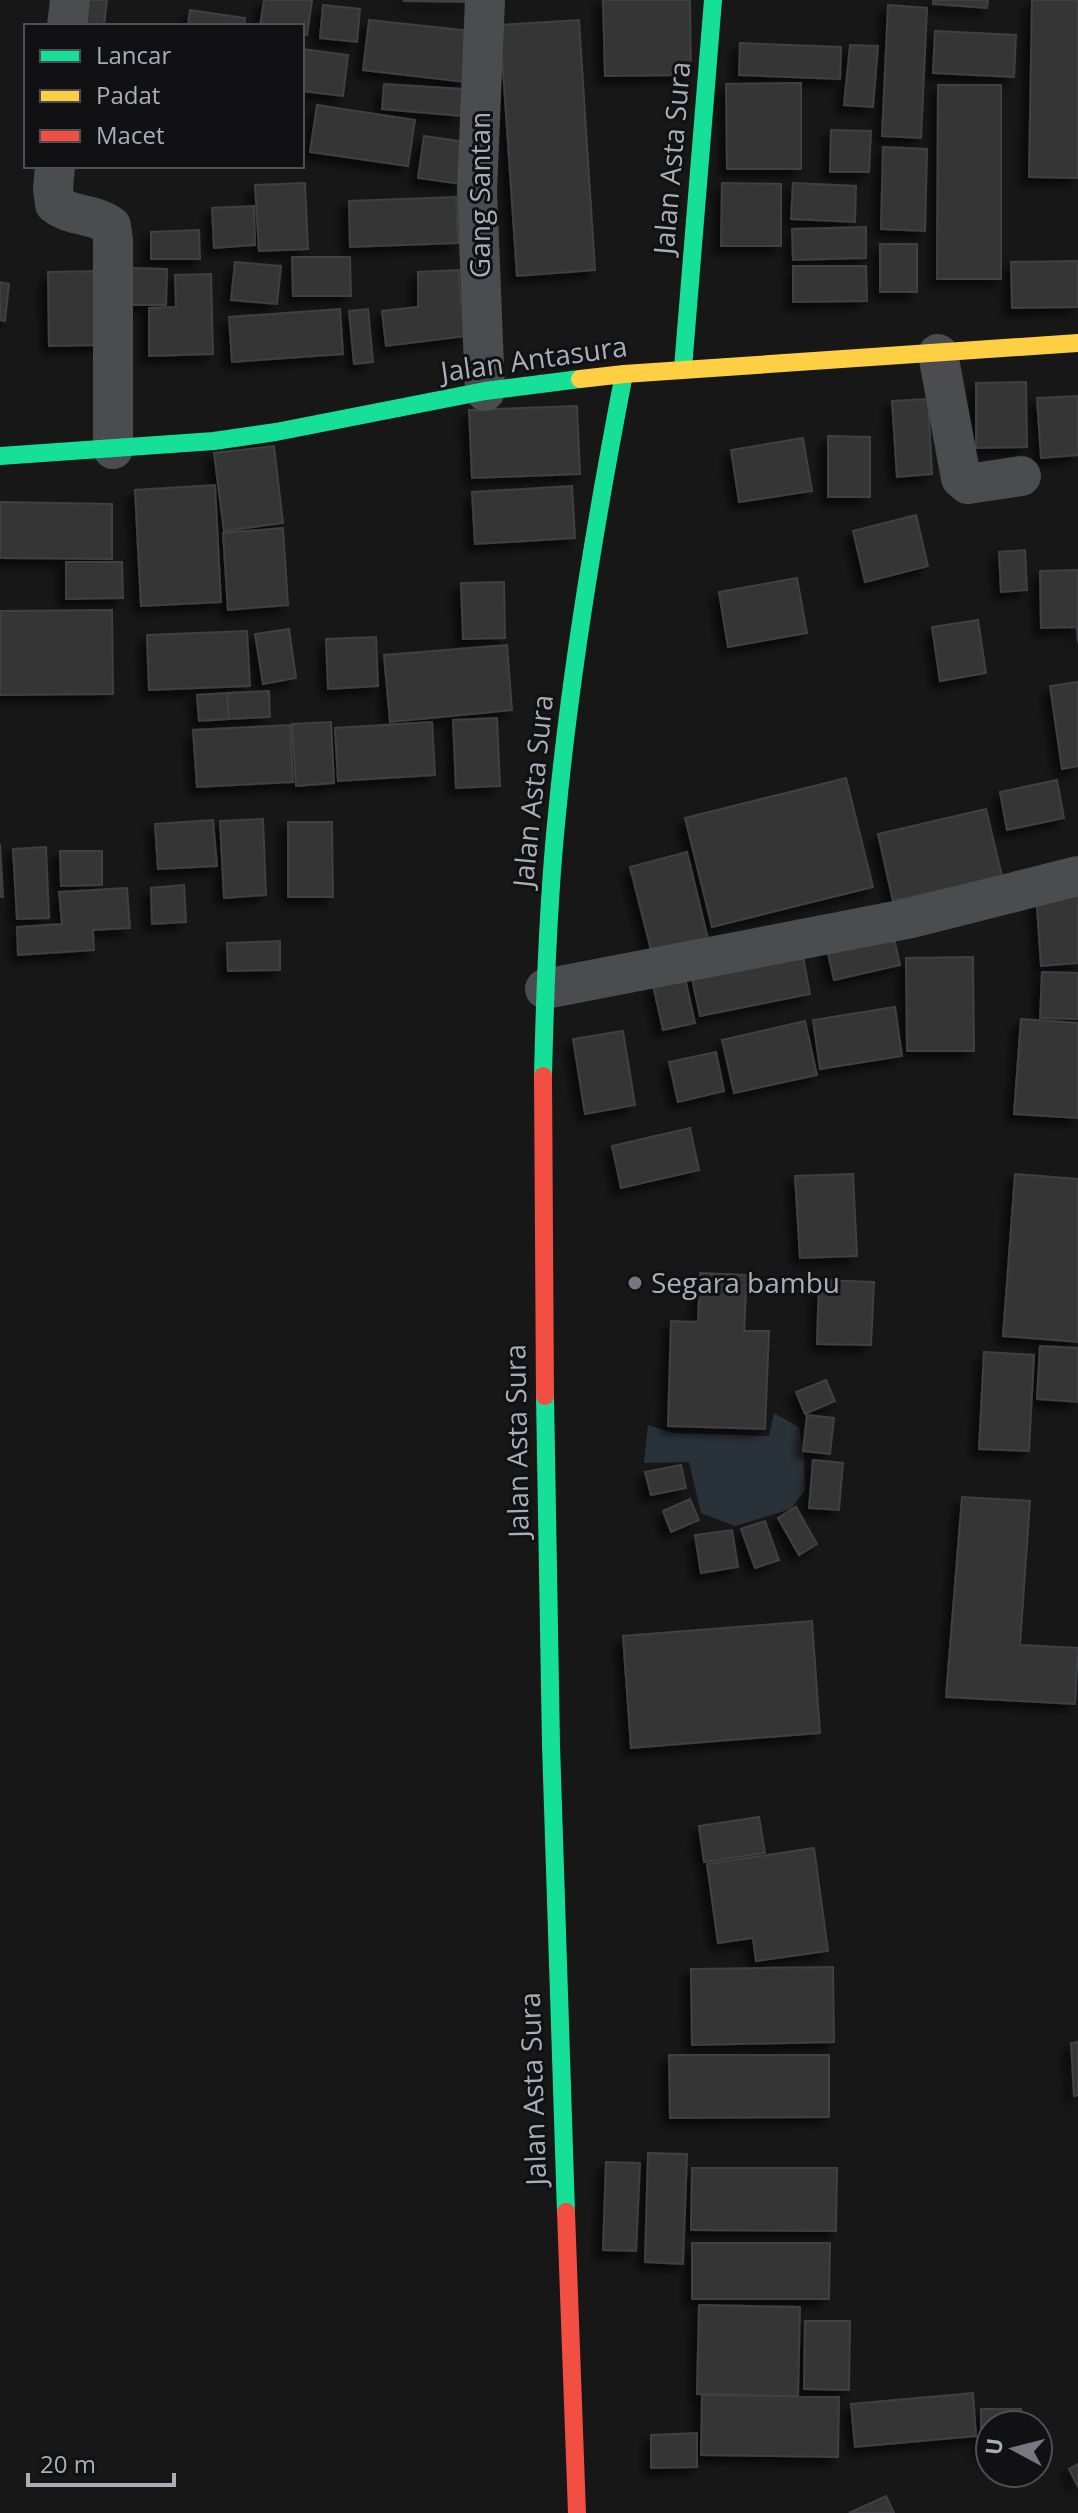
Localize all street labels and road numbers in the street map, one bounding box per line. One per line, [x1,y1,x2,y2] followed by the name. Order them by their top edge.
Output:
[643,60,698,259] street label: Jalan Asta Sura
[460,112,498,278] street label: Gang Santan
[435,326,630,390] street label: Jalan Antasura
[503,693,561,892] street label: Jalan Asta Sura
[495,1344,537,1541] street label: Jalan Asta Sura
[510,1992,554,2189] street label: Jalan Asta Sura

